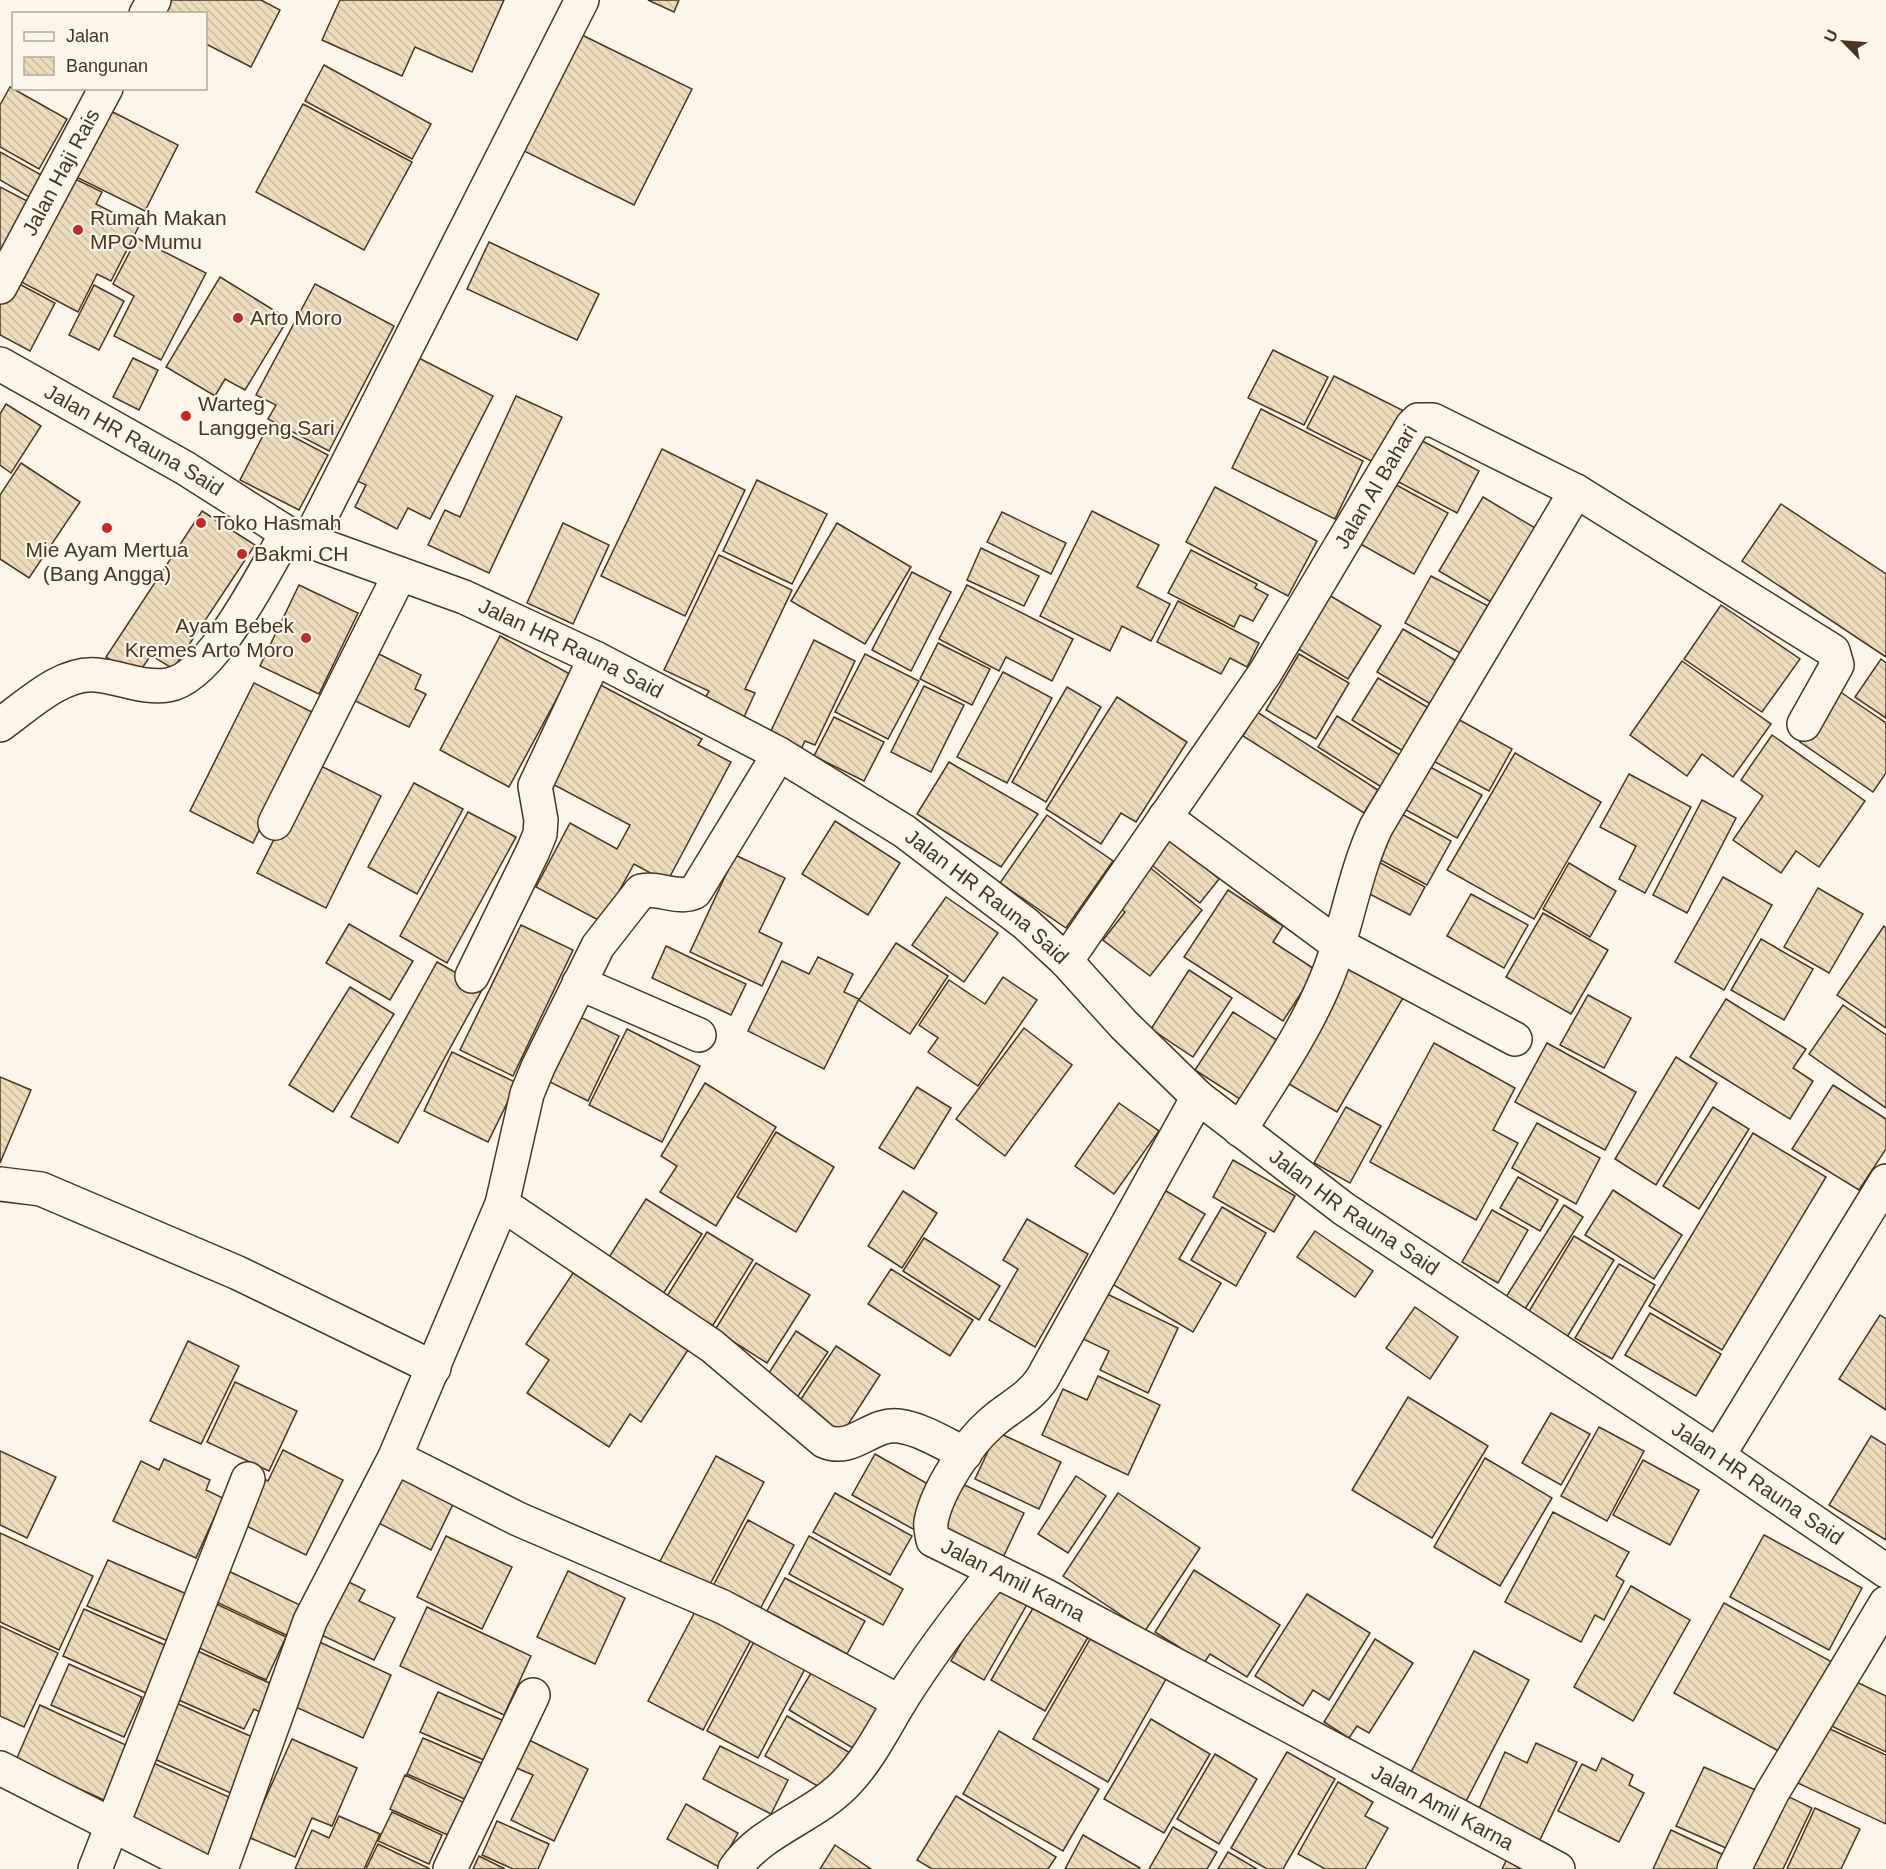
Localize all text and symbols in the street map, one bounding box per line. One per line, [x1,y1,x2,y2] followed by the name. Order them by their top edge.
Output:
[12,12,207,90] legend
[1814,12,1874,72] north arrow
[66,26,109,46] text: Jalan
[1821,27,1841,45] text: U
[66,56,148,76] text: Bangunan
[18,105,104,239] street label: Jalan Haji Rais
[90,206,227,253] place label: Rumah Makan MPO Mumu
[71,223,85,237] marker: Rumah Makan MPO Mumu
[250,306,342,329] place label: Arto Moro
[231,311,245,325] marker: Arto Moro
[41,379,228,500] street label: Jalan HR Rauna Said
[198,392,335,439] place label: Warteg Langgeng Sari
[179,409,193,423] marker: Warteg Langgeng Sari
[1330,420,1421,552] street label: Jalan Al Bahari
[213,511,341,534] place label: Toko Hasmah
[194,516,208,530] marker: Toko Hasmah
[100,521,114,535] marker: Mie Ayam Mertua (Bang Angga)
[25,538,189,585] place label: Mie Ayam Mertua (Bang Angga)
[254,542,349,565] place label: Bakmi CH
[235,547,249,561] marker: Bakmi CH
[475,594,667,703] street label: Jalan HR Rauna Said
[125,614,294,661] place label: Ayam Bebek Kremes Arto Moro
[299,631,313,645] marker: Ayam Bebek Kremes Arto Moro
[901,824,1073,968] street label: Jalan HR Rauna Said
[1265,1144,1443,1280] street label: Jalan HR Rauna Said
[1668,1417,1848,1549] street label: Jalan HR Rauna Said
[938,1534,1089,1626] street label: Jalan Amil Karna
[1368,1760,1518,1854] street label: Jalan Amil Karna

